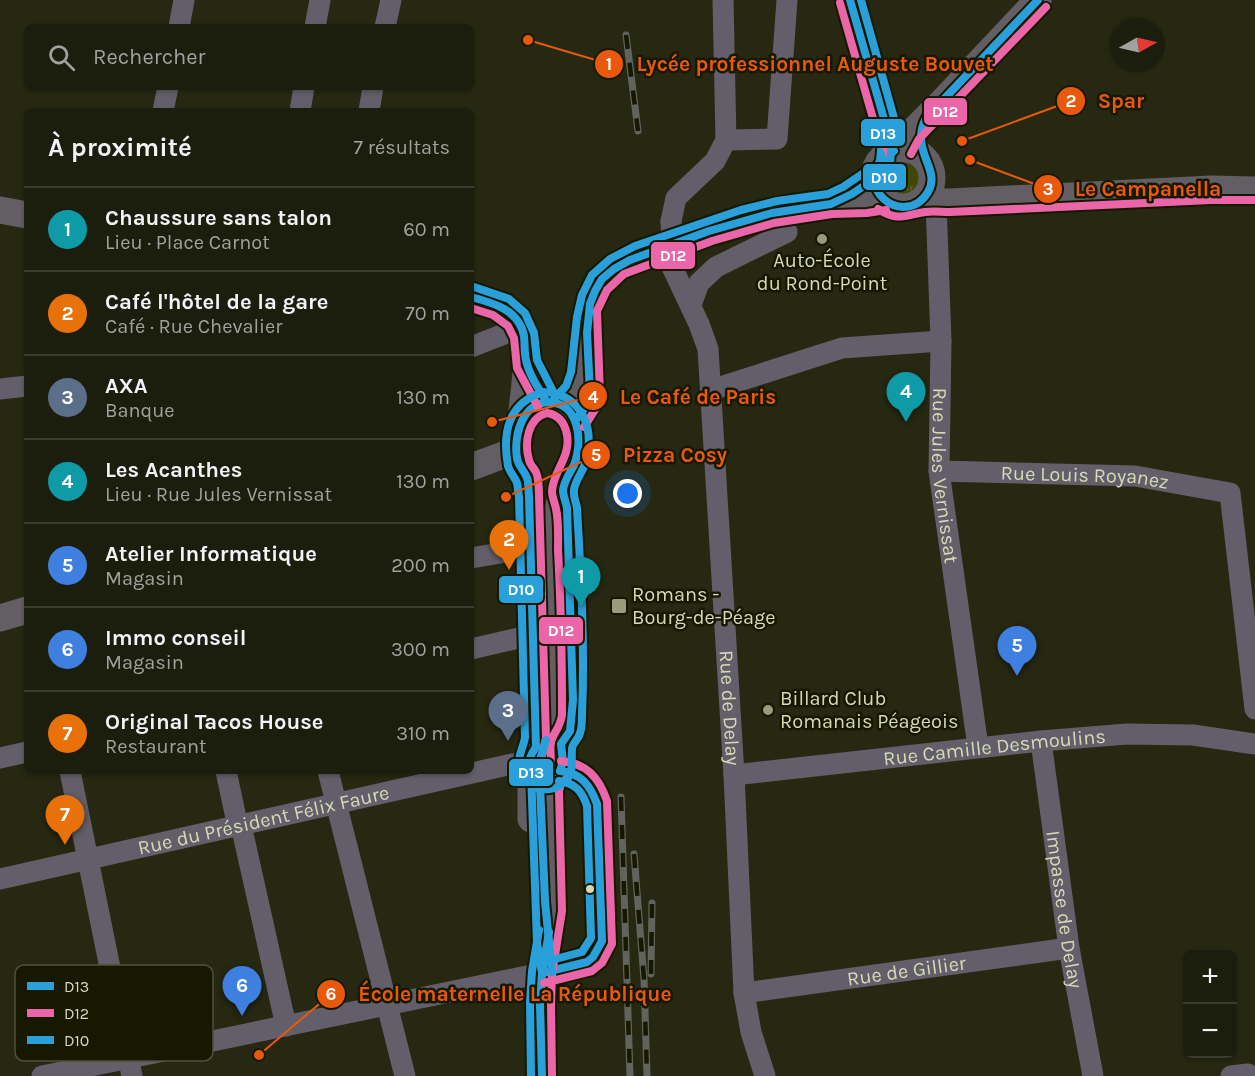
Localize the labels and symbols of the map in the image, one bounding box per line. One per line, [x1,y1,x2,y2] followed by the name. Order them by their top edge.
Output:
[1111,18,1165,72] north arrow
[594,45,1005,84] callout: Lycée professionnel Auguste Bouvet
[636,52,994,76] text: Lycée professionnel Auguste Bouvet
[606,53,612,75] text: 1
[1056,81,1157,120] callout: Spar
[1098,89,1145,113] text: Spar
[1066,90,1076,112] text: 2
[923,97,968,126] line badge: D12
[932,102,958,121] text: D12
[860,118,906,147] line badge: D13
[870,124,896,143] text: D13
[862,163,907,191] line badge: D10
[871,168,897,187] text: D10
[1033,169,1234,208] callout: Le Campanella
[1075,177,1221,201] text: Le Campanella
[1042,178,1054,200] text: 3
[815,232,829,246] marker: Auto-École du Rond-Point
[650,241,696,270] line badge: D12
[660,246,686,265] text: D12
[757,248,888,295] place label: Auto-École du Rond-Point
[886,372,926,422] pin: 4
[578,377,789,416] callout: Le Café de Paris
[620,385,776,409] text: Le Café de Paris
[588,386,599,408] text: 4
[927,387,963,565] street label: Rue Jules Vernissat
[581,435,739,474] callout: Pizza Cosy
[623,443,727,467] text: Pizza Cosy
[591,444,601,466] text: 5
[1000,461,1171,493] street label: Rue Louis Royanez
[613,479,642,508] your location
[490,520,528,570] pin: 2
[562,558,600,607] pin: 1
[498,575,544,604] line badge: D10
[508,580,534,599] text: D10
[632,583,776,629] place label: Romans - Bourg-de-Péage
[610,597,628,615] marker: Romans - Bourg-de-Péage
[538,616,584,645] line badge: D12
[548,621,574,640] text: D12
[998,626,1036,676] pin: 5
[715,649,745,766] street label: Rue de Delay
[780,687,959,733] place label: Billard Club Romanais Péageois
[488,692,528,741] pin: 3
[761,703,775,717] marker: Billard Club Romanais Péageois
[882,724,1107,770] street label: Rue Camille Desmoulins
[508,758,554,787] line badge: D13
[518,763,544,782] text: D13
[135,780,391,859] street label: Rue du Président Félix Faure
[46,796,84,845] pin: 7
[1042,829,1088,990] street label: Impasse de Delay
[584,883,596,895] unlabelled marker
[846,951,968,990] street label: Rue de Gillier
[15,965,213,1061] legend
[222,966,262,1016] pin: 6
[316,974,683,1013] callout: École maternelle La République
[64,977,89,996] text: D13
[358,980,672,1007] text: École maternelle La République
[326,983,337,1005] text: 6
[64,1004,89,1023] text: D12
[64,1031,89,1050] text: D10

